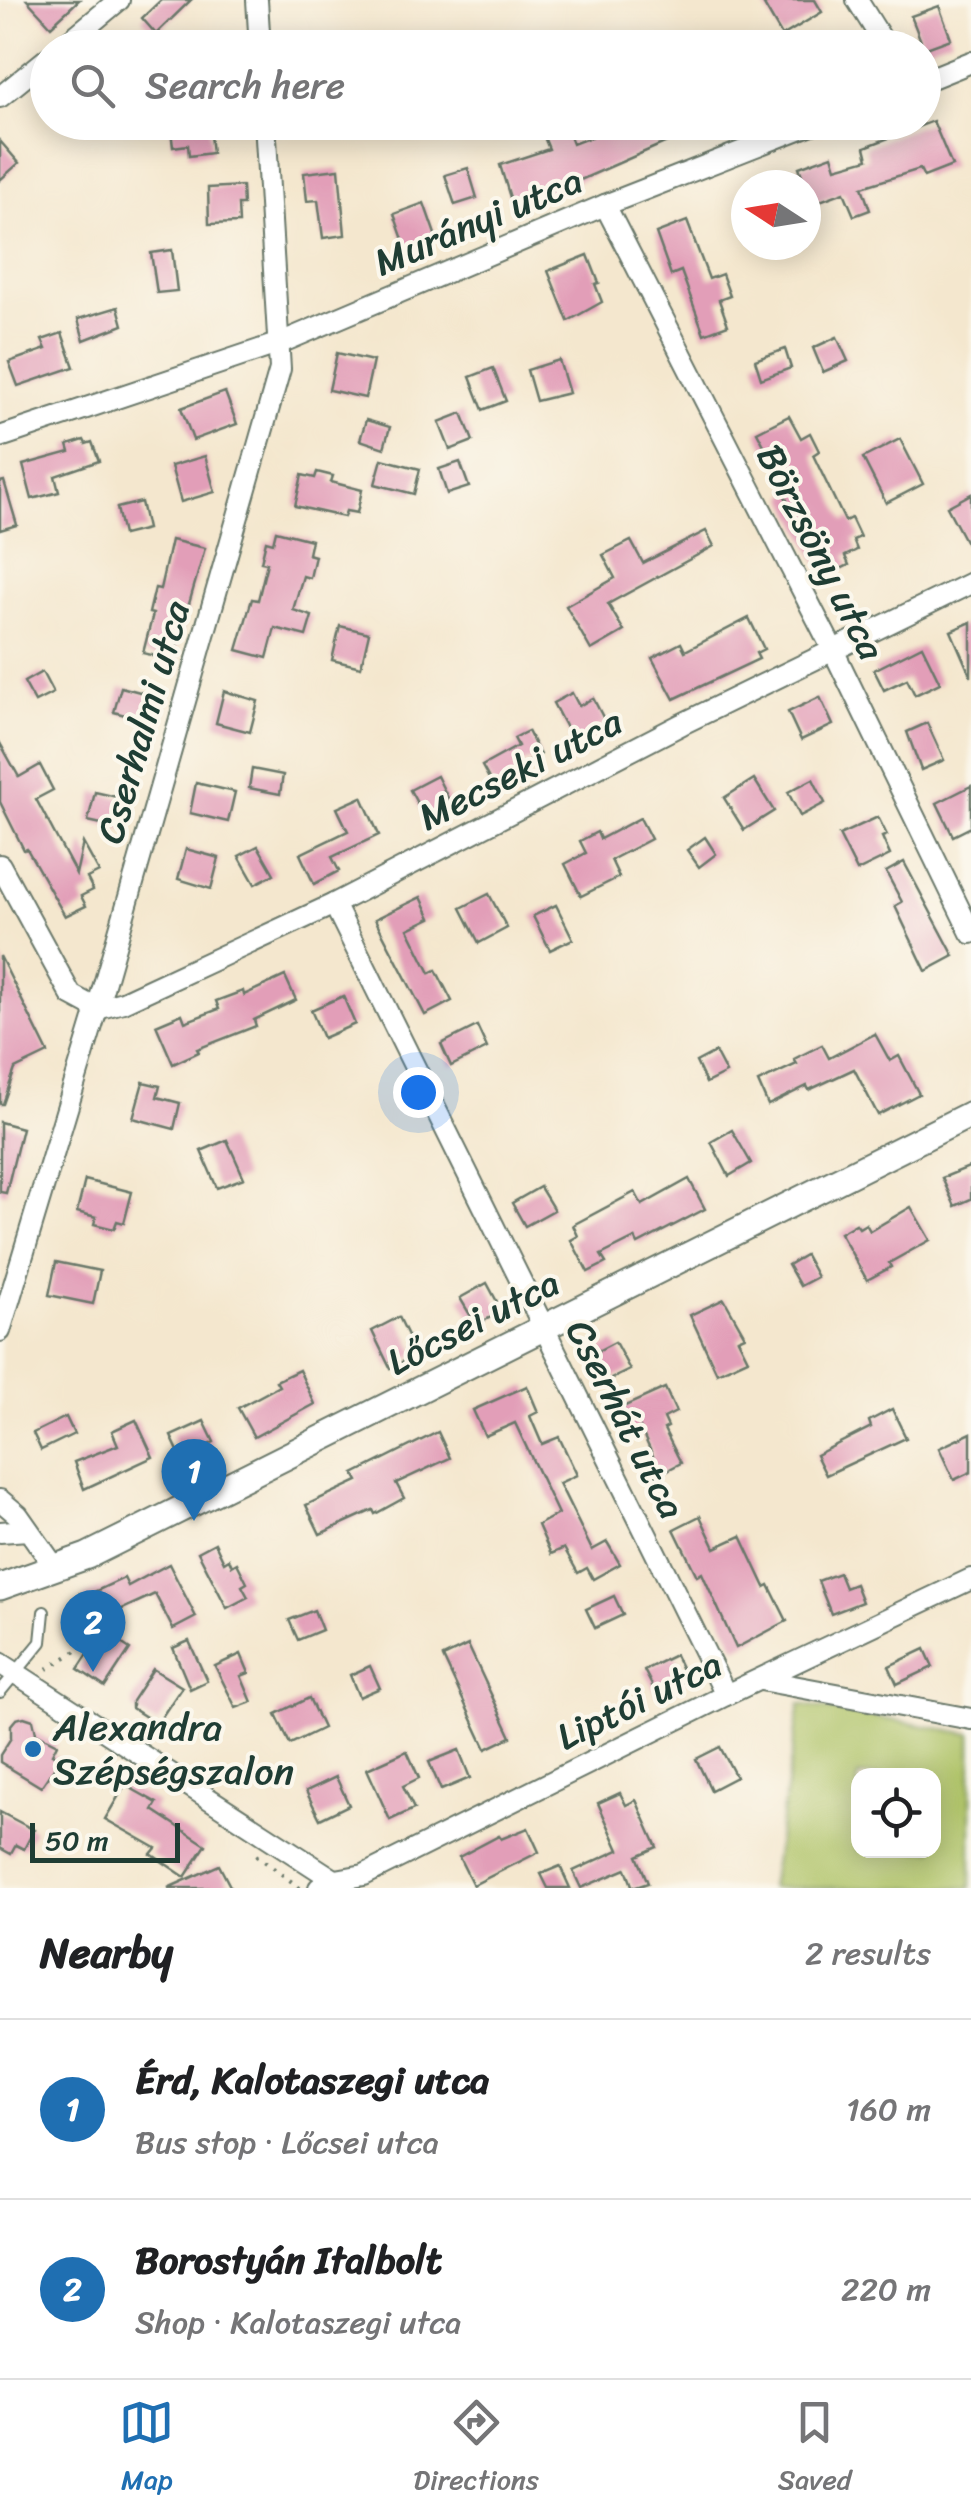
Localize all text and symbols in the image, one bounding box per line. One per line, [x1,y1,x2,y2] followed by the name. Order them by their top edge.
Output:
[30,30,941,140] search box
[145,52,345,119] text: Search here
[65,58,120,113] icon: search
[363,147,593,296] street label: Murányi utca
[731,170,821,260] north arrow
[737,432,904,673] street label: Börzsöny utca
[77,592,210,851] street label: Cserhalmi utca
[406,689,635,850] street label: Mecseki utca
[393,1067,444,1118] your location
[375,1250,572,1395] street label: Lőcsei utca
[546,1307,705,1531] street label: Cserhát utca
[162,1438,226,1521] pin: 1
[61,1590,126,1672] pin: 2
[544,1631,734,1770] street label: Liptói utca
[52,1694,294,1805] place label: Alexandra Szépségszalon
[22,1738,44,1760] marker: Alexandra Szépségszalon
[851,1768,941,1858] map controls
[851,1768,941,1858] button: locate
[45,1816,109,1865] text: 50 m
[30,1818,180,1862] scale bar
[40,1916,173,1990] text: Nearby
[805,1925,931,1982] text: 2 results
[135,2047,489,2114] text: Érd, Kalotaszegi utca
[66,2081,79,2138] text: 1
[846,2081,931,2138] text: 160 m
[135,2114,439,2171] text: Bus stop · Lőcsei utca
[135,2227,442,2294] text: Borostyán Italbolt
[63,2261,82,2318] text: 2
[841,2261,931,2318] text: 220 m
[135,2294,461,2351] text: Shop · Kalotaszegi utca
[119,2395,174,2504] tab: Map
[413,2395,539,2504] tab: Directions
[778,2395,852,2504] tab: Saved

